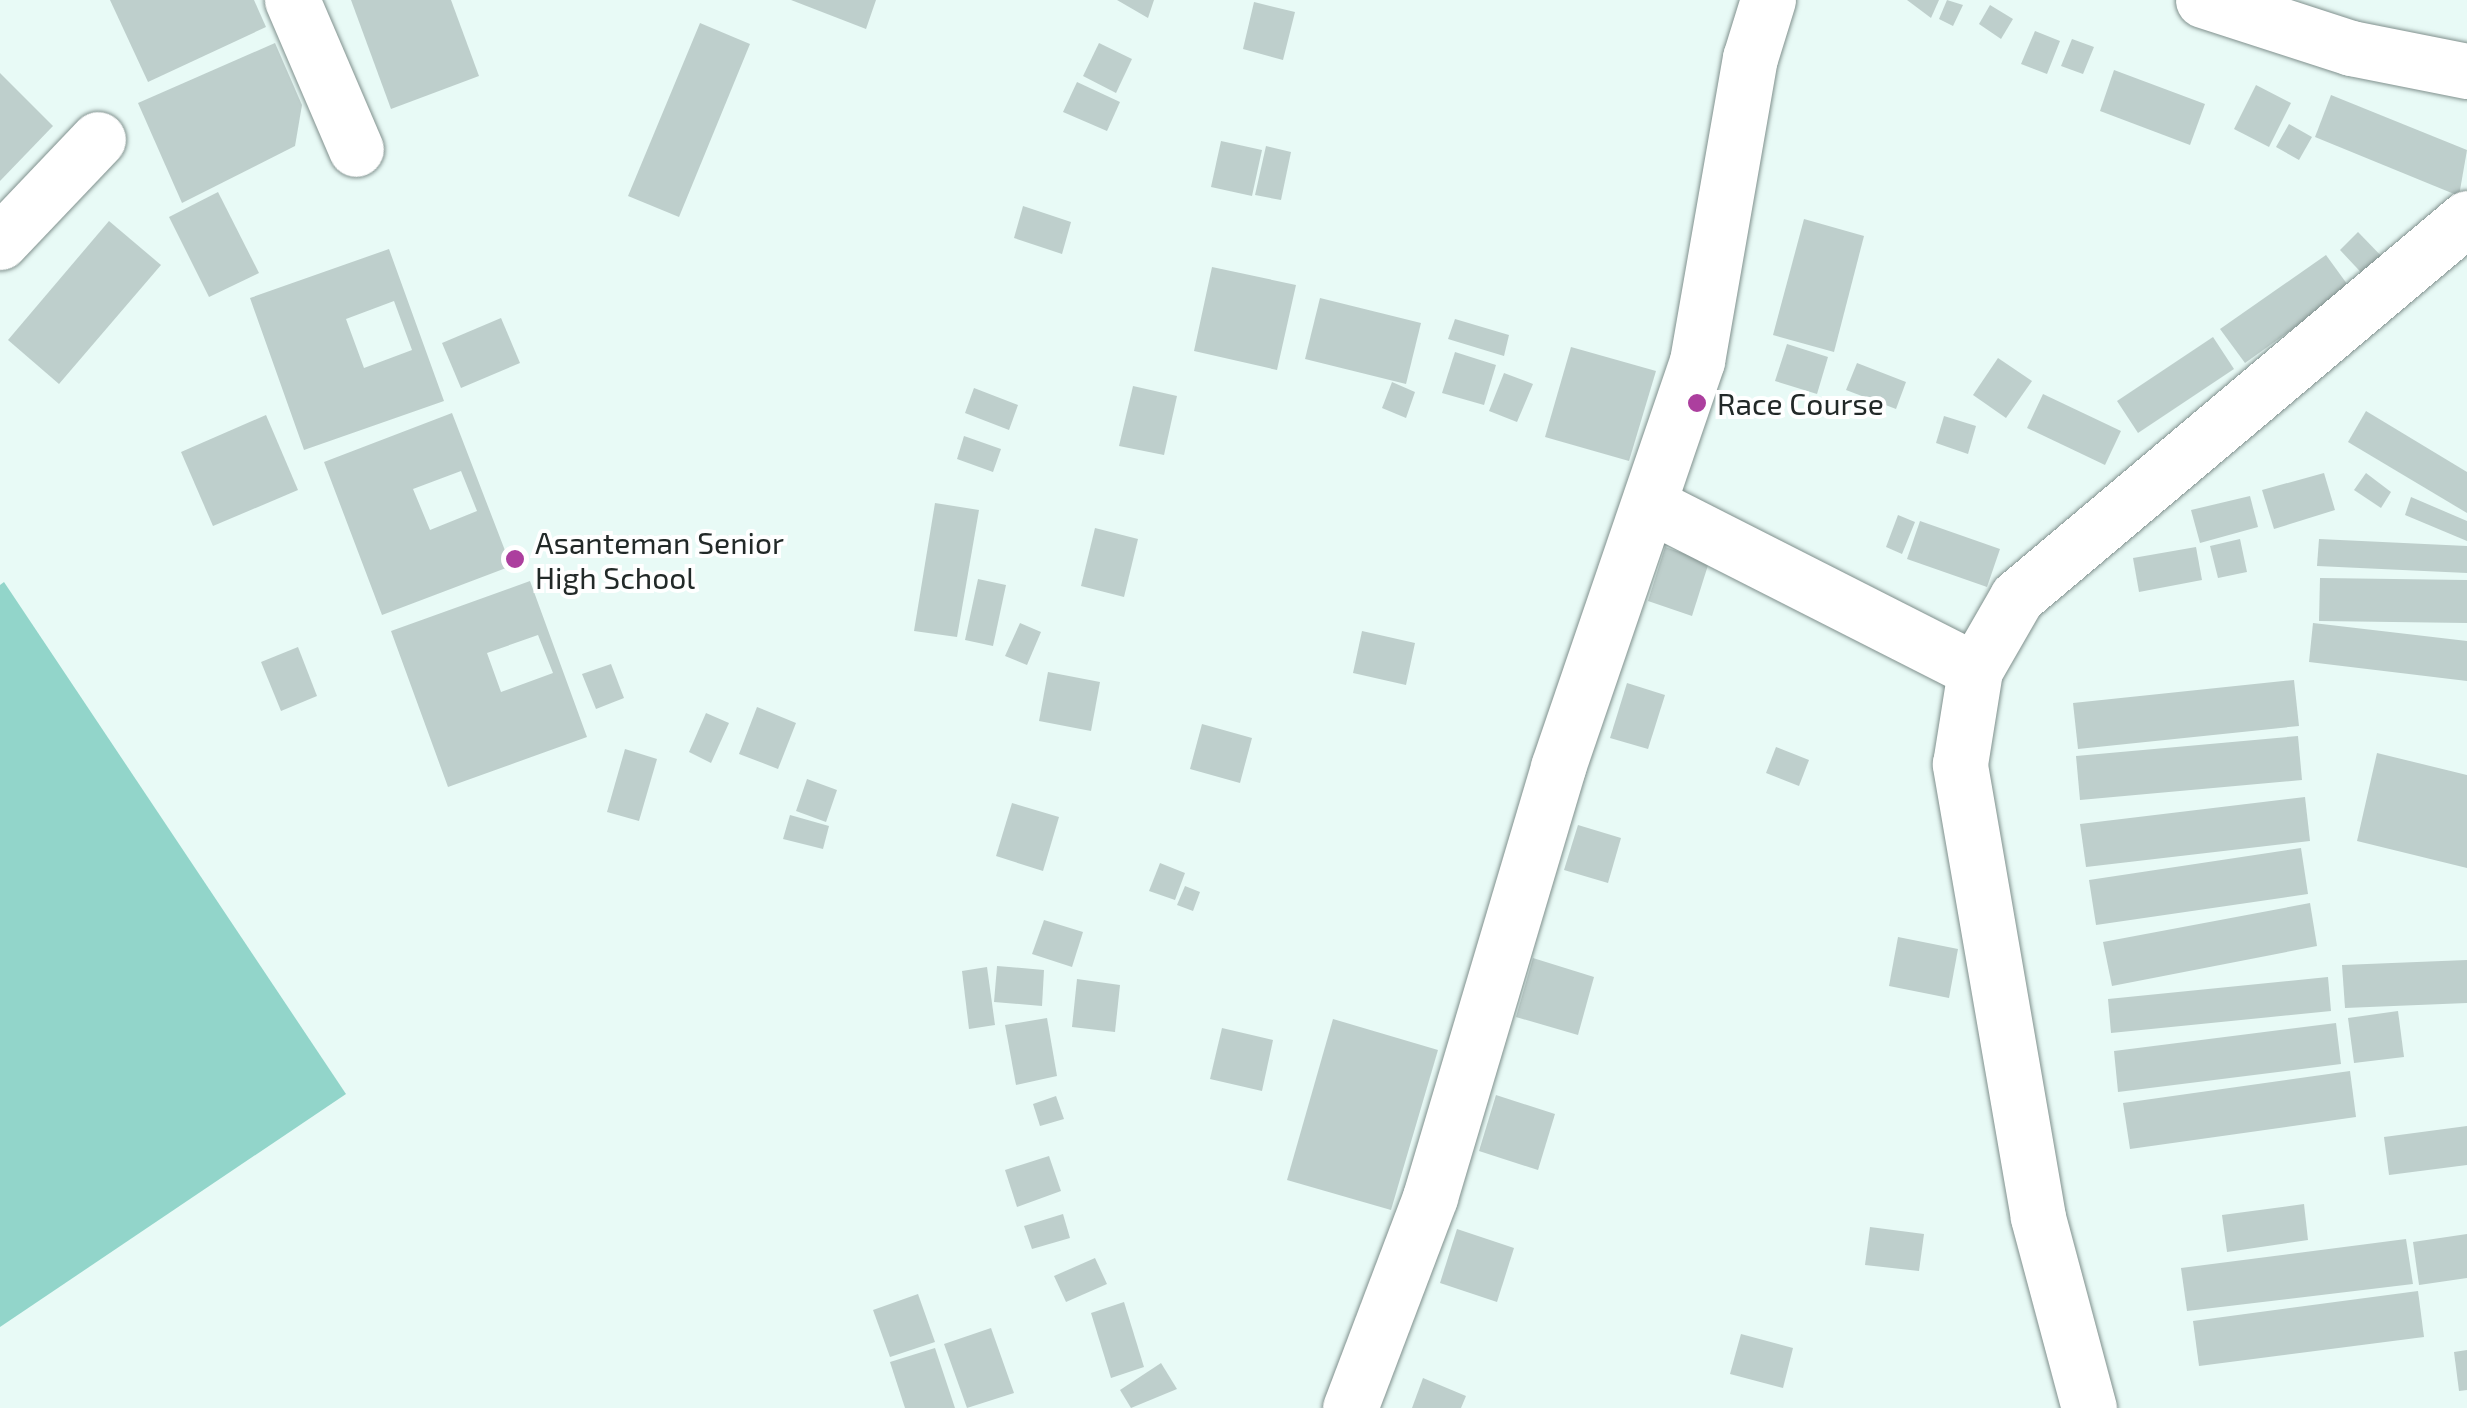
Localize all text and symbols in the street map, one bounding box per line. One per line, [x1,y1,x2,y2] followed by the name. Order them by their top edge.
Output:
[1717,385,1884,421] place label: Race Course
[1686,392,1708,414] marker: Race Course
[535,524,784,594] place label: Asanteman Senior High School
[504,548,526,570] marker: Asanteman Senior High School

